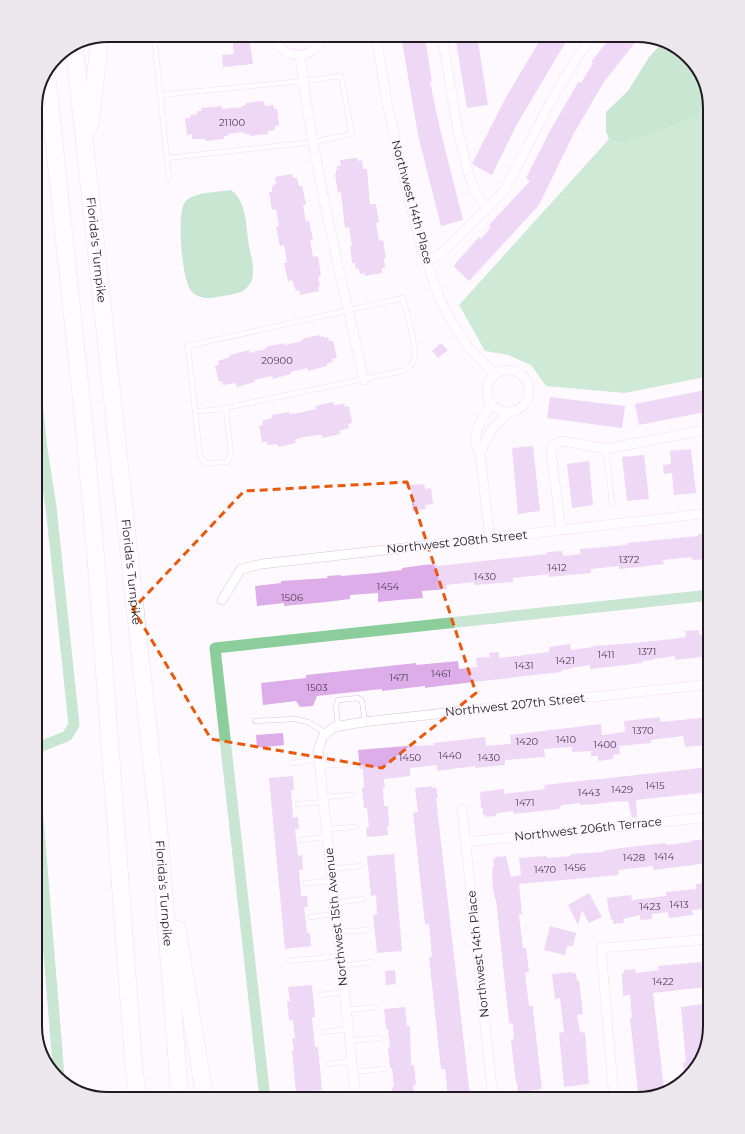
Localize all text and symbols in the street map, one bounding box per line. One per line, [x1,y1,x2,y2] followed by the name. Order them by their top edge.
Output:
[219,116,245,129] house number: 21100
[389,138,436,266] street label: Northwest 14th Place
[84,196,110,303] street label: Florida's Turnpike
[261,354,293,367] house number: 20900
[118,518,145,625] street label: Florida's Turnpike
[386,527,528,556] street label: Northwest 208th Street
[619,553,640,566] house number: 1372
[547,561,567,574] house number: 1412
[474,570,497,583] house number: 1430
[377,580,400,593] house number: 1454
[281,591,303,604] house number: 1506
[638,645,656,658] house number: 1371
[597,648,615,661] house number: 1411
[555,654,575,667] house number: 1421
[514,659,534,672] house number: 1431
[431,667,451,680] house number: 1461
[389,671,409,684] house number: 1471
[306,681,328,694] house number: 1503
[444,690,586,719] street label: Northwest 207th Street
[632,724,654,737] house number: 1370
[556,733,576,746] house number: 1410
[516,735,539,748] house number: 1420
[593,738,617,751] house number: 1400
[438,749,462,762] house number: 1440
[399,751,422,764] house number: 1450
[478,751,501,764] house number: 1430
[645,779,665,792] house number: 1415
[611,783,633,796] house number: 1429
[578,786,601,799] house number: 1443
[515,796,535,809] house number: 1471
[513,813,662,844] street label: Northwest 206th Terrace
[153,840,176,947] street label: Florida's Turnpike
[321,847,350,987] street label: Northwest 15th Avenue
[654,850,674,863] house number: 1414
[623,851,645,864] house number: 1428
[564,861,586,874] house number: 1456
[534,863,556,876] house number: 1470
[463,890,492,1018] street label: Northwest 14th Place
[669,898,689,911] house number: 1413
[639,900,661,913] house number: 1423
[652,975,674,988] house number: 1422

